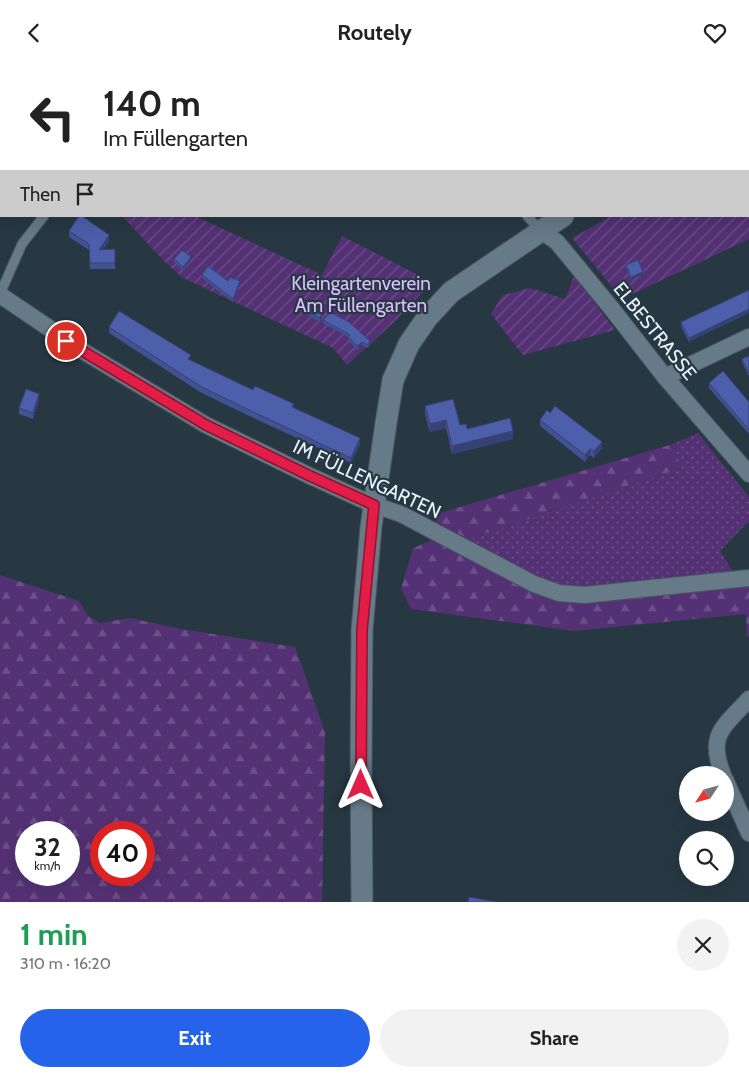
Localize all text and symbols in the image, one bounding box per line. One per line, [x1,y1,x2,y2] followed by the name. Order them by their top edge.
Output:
[20,19,48,47] icon: back
[337,19,412,46] text: Routely
[701,19,729,47] icon: heart
[103,82,201,125] text: 140 m
[20,85,85,150] icon: left
[103,125,248,152] text: Im Füllengarten
[71,180,99,208] icon: arrive
[20,183,61,206] text: Then
[291,272,431,317] park label: Kleingartenverein Am Füllengarten
[609,278,701,384] street label: ELBESTRASSE
[45,320,87,362] pin
[52,327,80,355] icon: arrive
[289,435,445,523] street label: IM FÜLLENGARTEN
[334,758,386,810] position arrow
[679,766,734,821] north arrow
[679,766,734,886] map controls
[90,821,155,886] speed limit sign: 40
[679,831,734,886] button: search
[34,832,61,862] text: 32
[34,858,61,873] text: km/h
[20,916,88,953] text: 1 min
[677,919,729,971] button: close
[20,954,111,973] text: 310 m · 16:20
[20,1009,370,1067] button: Exit
[380,1009,729,1067] button: Share

